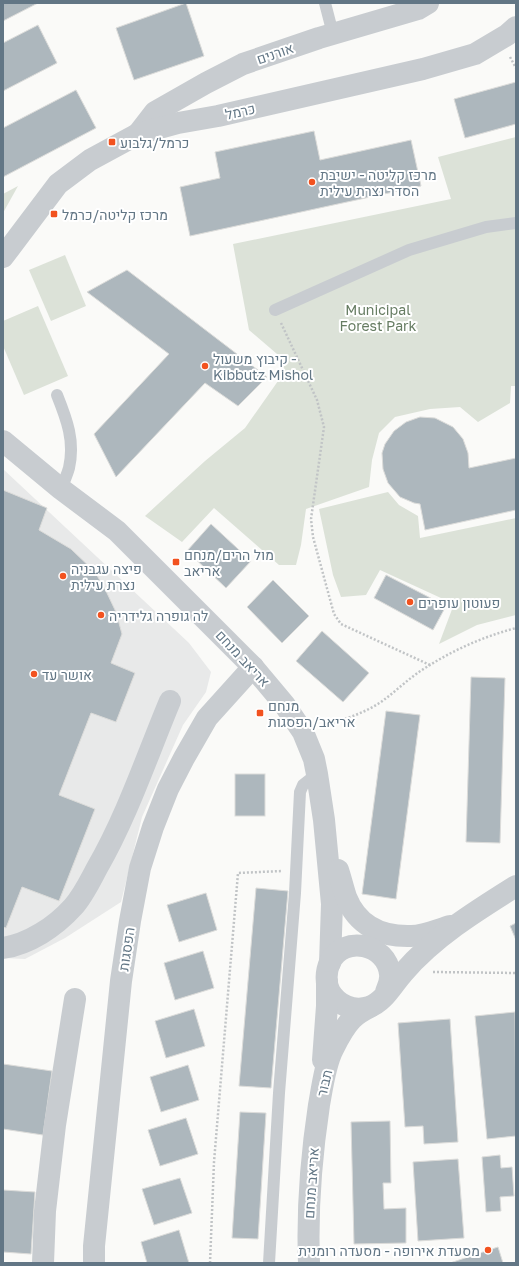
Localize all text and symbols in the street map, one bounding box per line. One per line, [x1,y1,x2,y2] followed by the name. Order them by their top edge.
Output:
[254,39,296,67] street label: אורנים
[223,99,257,123] street label: כרמל
[120,134,189,151] place label: כרמל/גלבוע
[107,137,117,147] marker: כרמל/גלבוע
[320,166,437,199] place label: מרכז קליטה - ישיבת הסדר נצרת עילית
[307,177,317,187] marker: מרכז קליטה - ישיבת הסדר נצרת עילית
[62,206,168,223] place label: מרכז קליטה/כרמל
[49,209,59,219] marker: מרכז קליטה/כרמל
[340,301,417,334] park label: Municipal Forest Park
[213,350,313,383] place label: קיבוץ משעול - Kibbutz Mishol
[200,361,210,371] marker: קיבוץ משעול - Kibbutz Mishol
[184,546,274,579] place label: מול הרים/מנחם אריאב
[171,557,181,567] marker: מול הרים/מנחם אריאב
[71,560,142,593] place label: פיצה עגבניה נצרת עילית
[58,571,68,581] marker: פיצה עגבניה נצרת עילית
[418,594,500,611] place label: פעוטון עופרים
[405,597,415,607] marker: פעוטון עופרים
[109,607,208,624] place label: לה גופרה גלידריה
[96,610,106,620] marker: לה גופרה גלידריה
[212,626,274,690] street label: אריאב מנחם
[42,666,92,683] place label: אושר עד
[29,669,39,679] marker: אושר עד
[268,697,355,730] place label: מנחם אריאב/הפסגות
[255,708,265,718] marker: מנחם אריאב/הפסגות
[115,926,137,972] street label: הפסגות
[313,1068,335,1098] street label: תבור
[300,1147,322,1219] street label: אריאב מנחם
[298,1242,480,1259] place label: מסעדת אירופה - מסעדה רומנית
[483,1245,493,1255] marker: מסעדת אירופה - מסעדה רומנית

